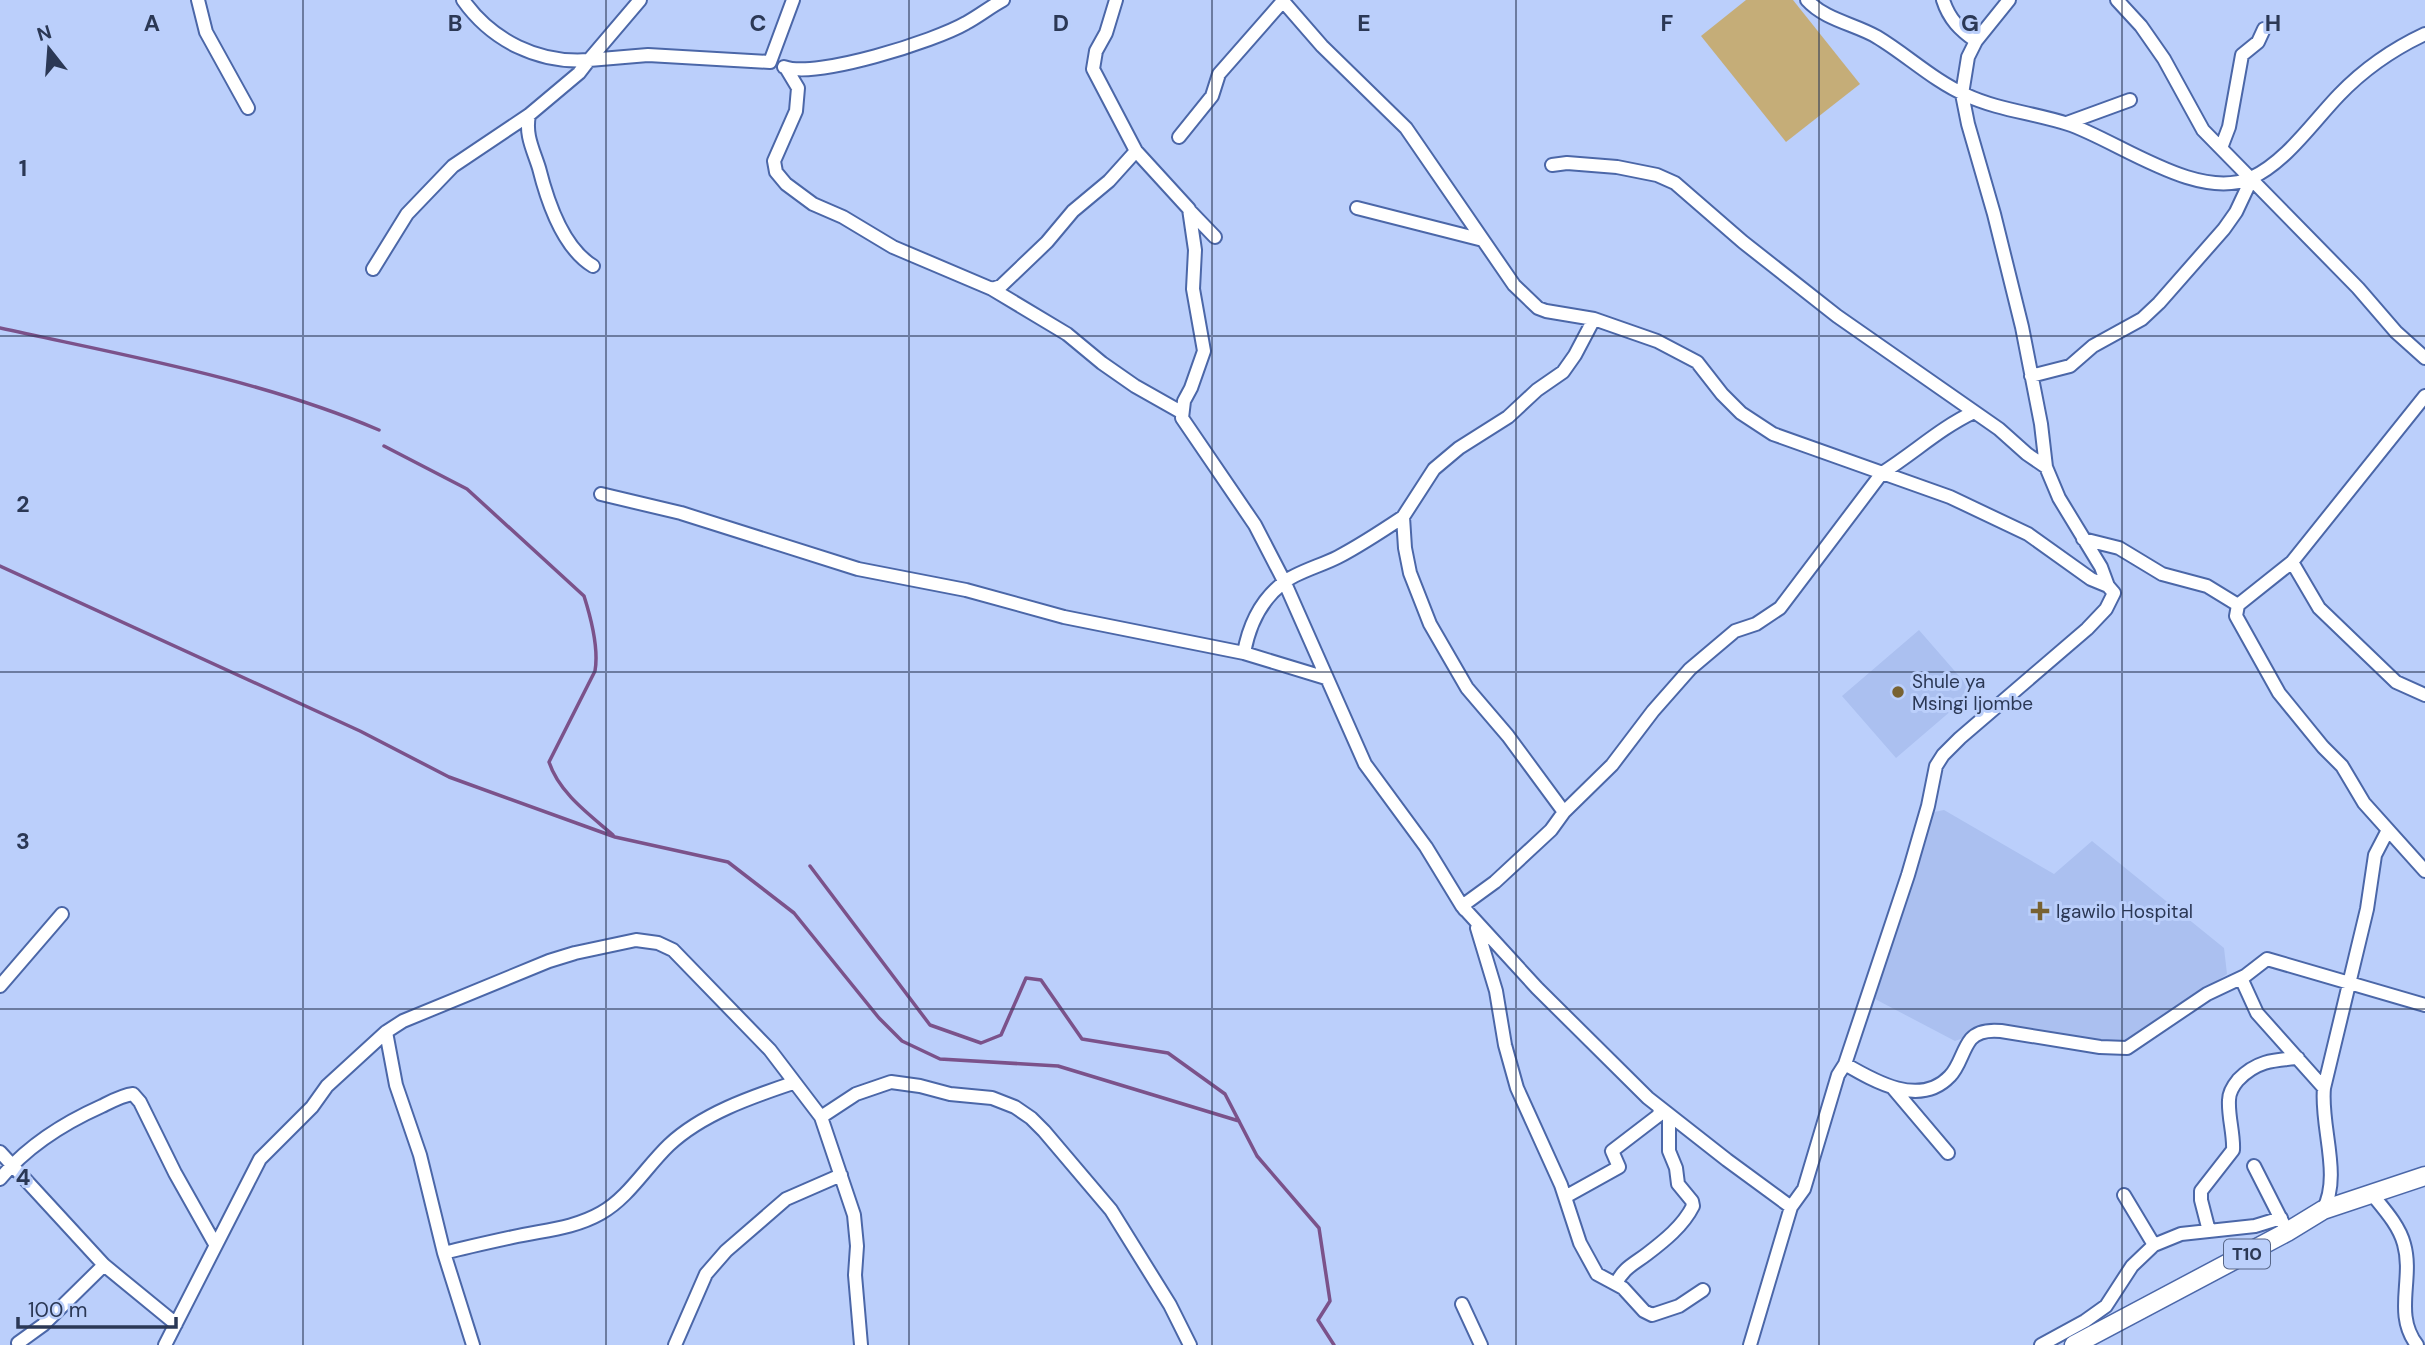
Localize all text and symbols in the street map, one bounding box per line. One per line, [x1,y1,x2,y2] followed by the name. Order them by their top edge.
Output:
[144,8,160,38] text: A
[448,8,462,38] text: B
[750,8,766,38] text: C
[1053,8,1069,38] text: D
[1357,8,1371,38] text: E
[1661,8,1674,38] text: F
[1961,8,1979,38] text: G
[2265,8,2281,38] text: H
[14,14,84,84] north arrow
[34,19,54,47] text: N
[19,153,27,183] text: 1
[16,489,30,519] text: 2
[1912,669,2033,716] place label: Shule ya Msingi Ijombe
[1890,684,1906,700] marker: Shule ya Msingi Ijombe
[16,826,30,856] text: 3
[2056,899,2193,924] place label: Igawilo Hospital
[2030,901,2050,921] marker: Igawilo Hospital
[16,1162,31,1192] text: 4
[2224,1240,2270,1268] road number: T10
[18,1286,175,1330] scale bar
[28,1296,88,1324] text: 100 m

